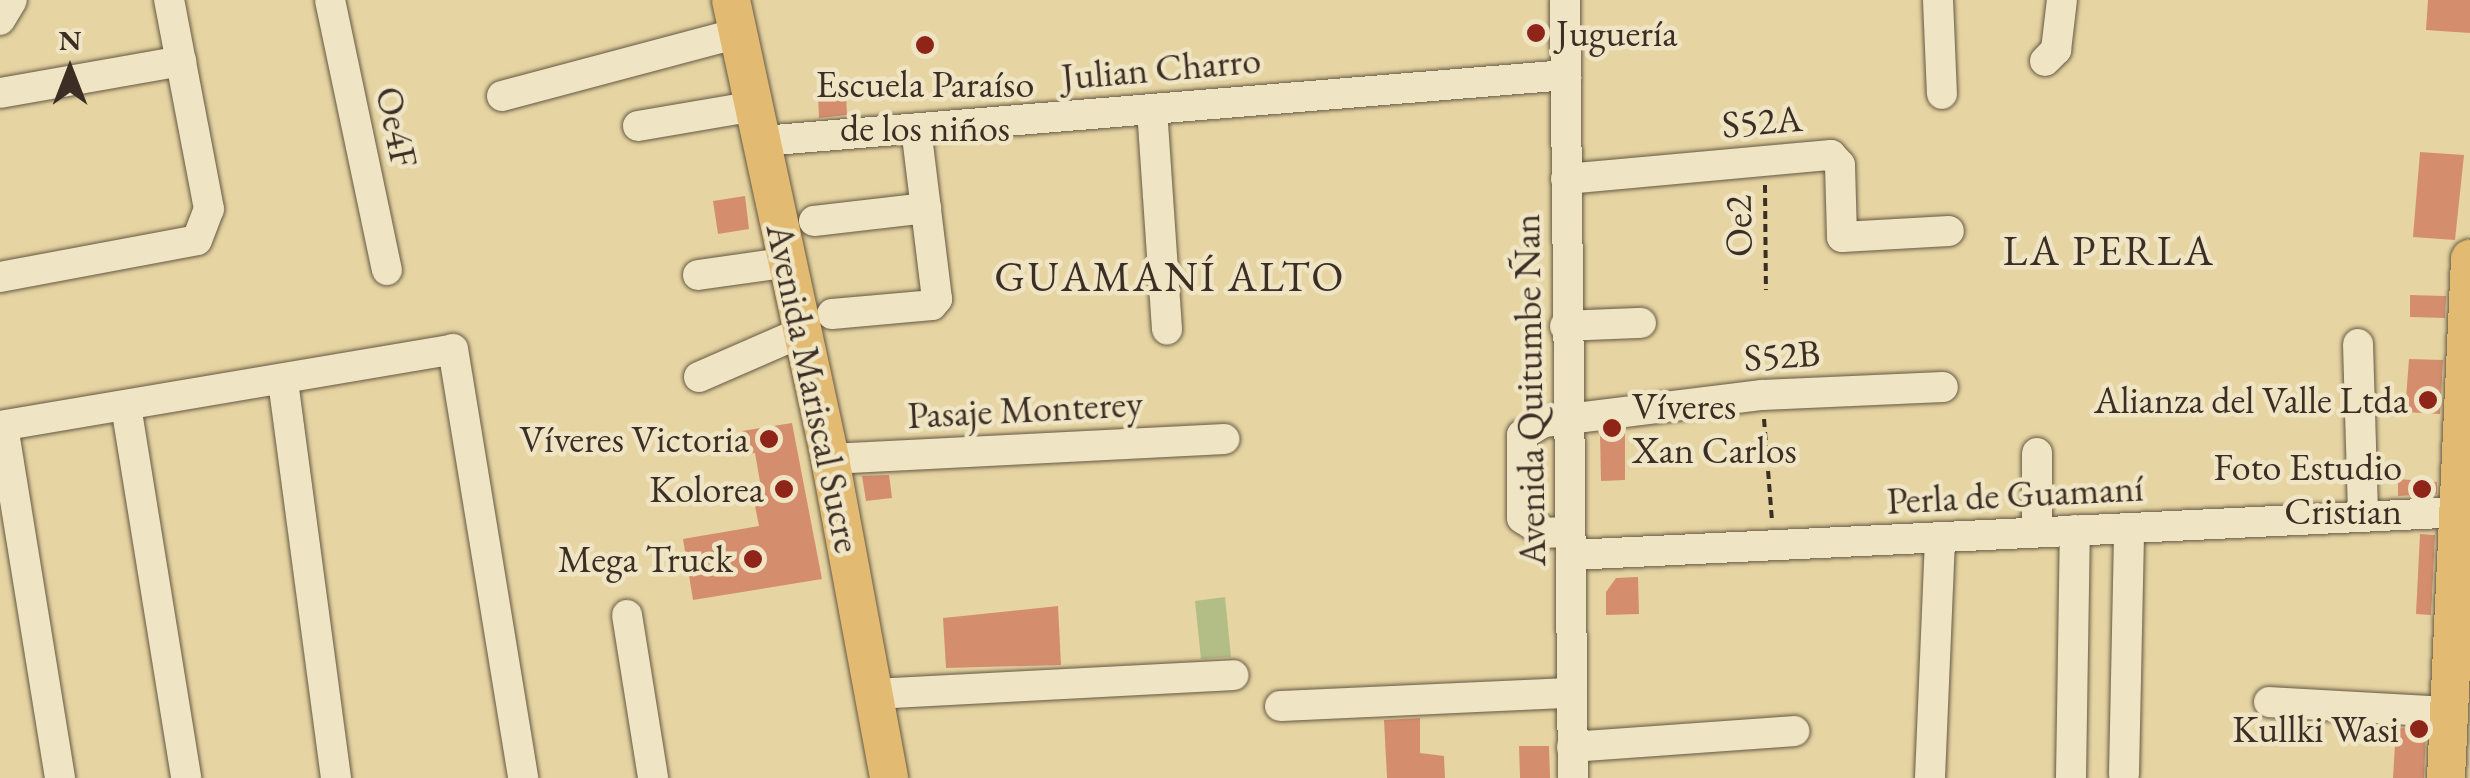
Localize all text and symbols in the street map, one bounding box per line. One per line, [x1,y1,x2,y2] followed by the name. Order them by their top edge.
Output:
[1556,10,1677,56] place label: Juguería
[20,20,120,120] north arrow
[59,22,81,58] text: N
[1525,22,1547,44] marker: Juguería
[914,34,936,56] marker: Escuela Paraíso de los niños
[1059,37,1263,99] street label: Julian Charro
[816,61,1034,150] place label: Escuela Paraíso de los niños
[366,82,428,172] street label: Oe4F
[1720,95,1804,147] street label: S52A
[1715,195,1761,257] street label: Oe2
[1503,213,1555,567] street label: Avenida Quitumbe Ñan
[757,219,871,557] street label: Avenida Mariscal Sucre
[2003,226,2215,276] district label: LA PERLA
[994,252,1346,302] district label: GUAMANÍ ALTO
[1742,330,1822,380] street label: S52B
[2094,377,2408,423] place label: Alianza del Valle Ltda
[906,380,1144,438] street label: Pasaje Monterey
[1632,383,1797,472] place label: Víveres Xan Carlos
[2417,389,2439,411] marker: Alianza del Valle Ltda
[520,416,749,462] place label: Víveres Victoria
[1601,417,1623,439] marker: Víveres Xan Carlos
[758,428,780,450] marker: Víveres Victoria
[2214,444,2402,534] place label: Foto Estudio Cristian
[1885,465,2145,523] street label: Perla de Guamaní
[649,466,764,512] place label: Kolorea
[773,478,795,500] marker: Kolorea
[2411,478,2433,500] marker: Foto Estudio Cristian
[558,536,733,582] place label: Mega Truck
[742,548,764,570] marker: Mega Truck
[2232,706,2399,752] place label: Kullki Wasi
[2408,718,2430,740] marker: Kullki Wasi

